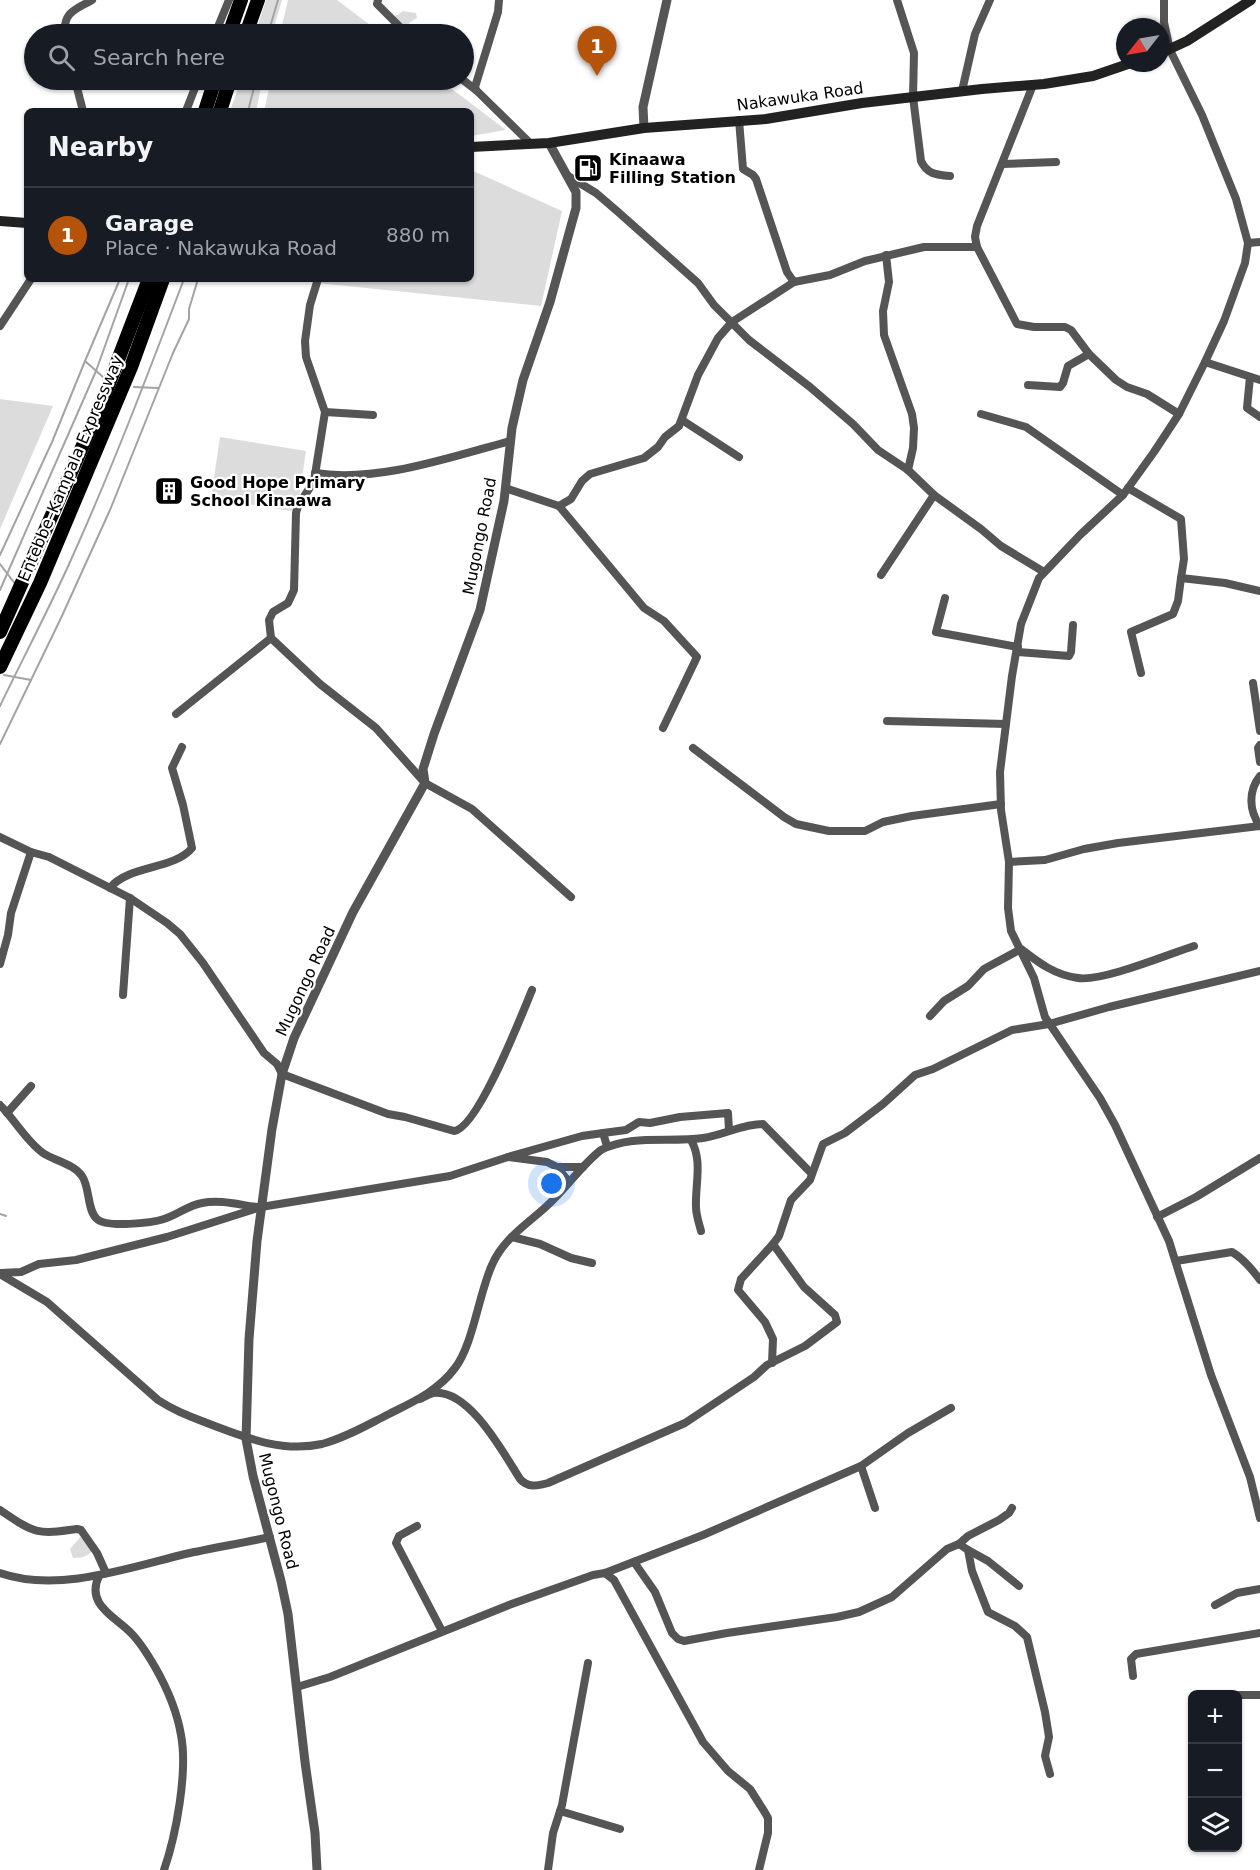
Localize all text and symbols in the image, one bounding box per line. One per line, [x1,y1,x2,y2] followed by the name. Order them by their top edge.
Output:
[1116,18,1170,72] north arrow
[24,24,474,90] search box
[578,26,616,76] pin: 1
[45,41,78,74] icon: search
[93,45,225,70] text: Search here
[735,78,865,115] street label: Nakawuka Road
[48,132,153,162] text: Nearby
[609,150,736,187] place label: Kinaawa Filling Station
[572,152,604,184] fuel station icon: Kinaawa Filling Station
[105,211,194,236] text: Garage
[61,223,74,247] text: 1
[386,223,450,247] text: 880 m
[105,236,337,260] text: Place · Nakawuka Road
[14,352,127,584] street label: Entebbe–Kampala Expressway
[190,473,366,510] place label: Good Hope Primary School Kinaawa
[153,475,185,507] building icon: Good Hope Primary School Kinaawa
[459,476,500,596] street label: Mugongo Road
[272,923,339,1039] street label: Mugongo Road
[537,1169,566,1198] your location
[255,1451,302,1571] street label: Mugongo Road
[1188,1690,1242,1852] map controls
[1188,1690,1242,1744] button: +
[1188,1744,1242,1798] button: −
[1188,1798,1242,1852] button: layers

